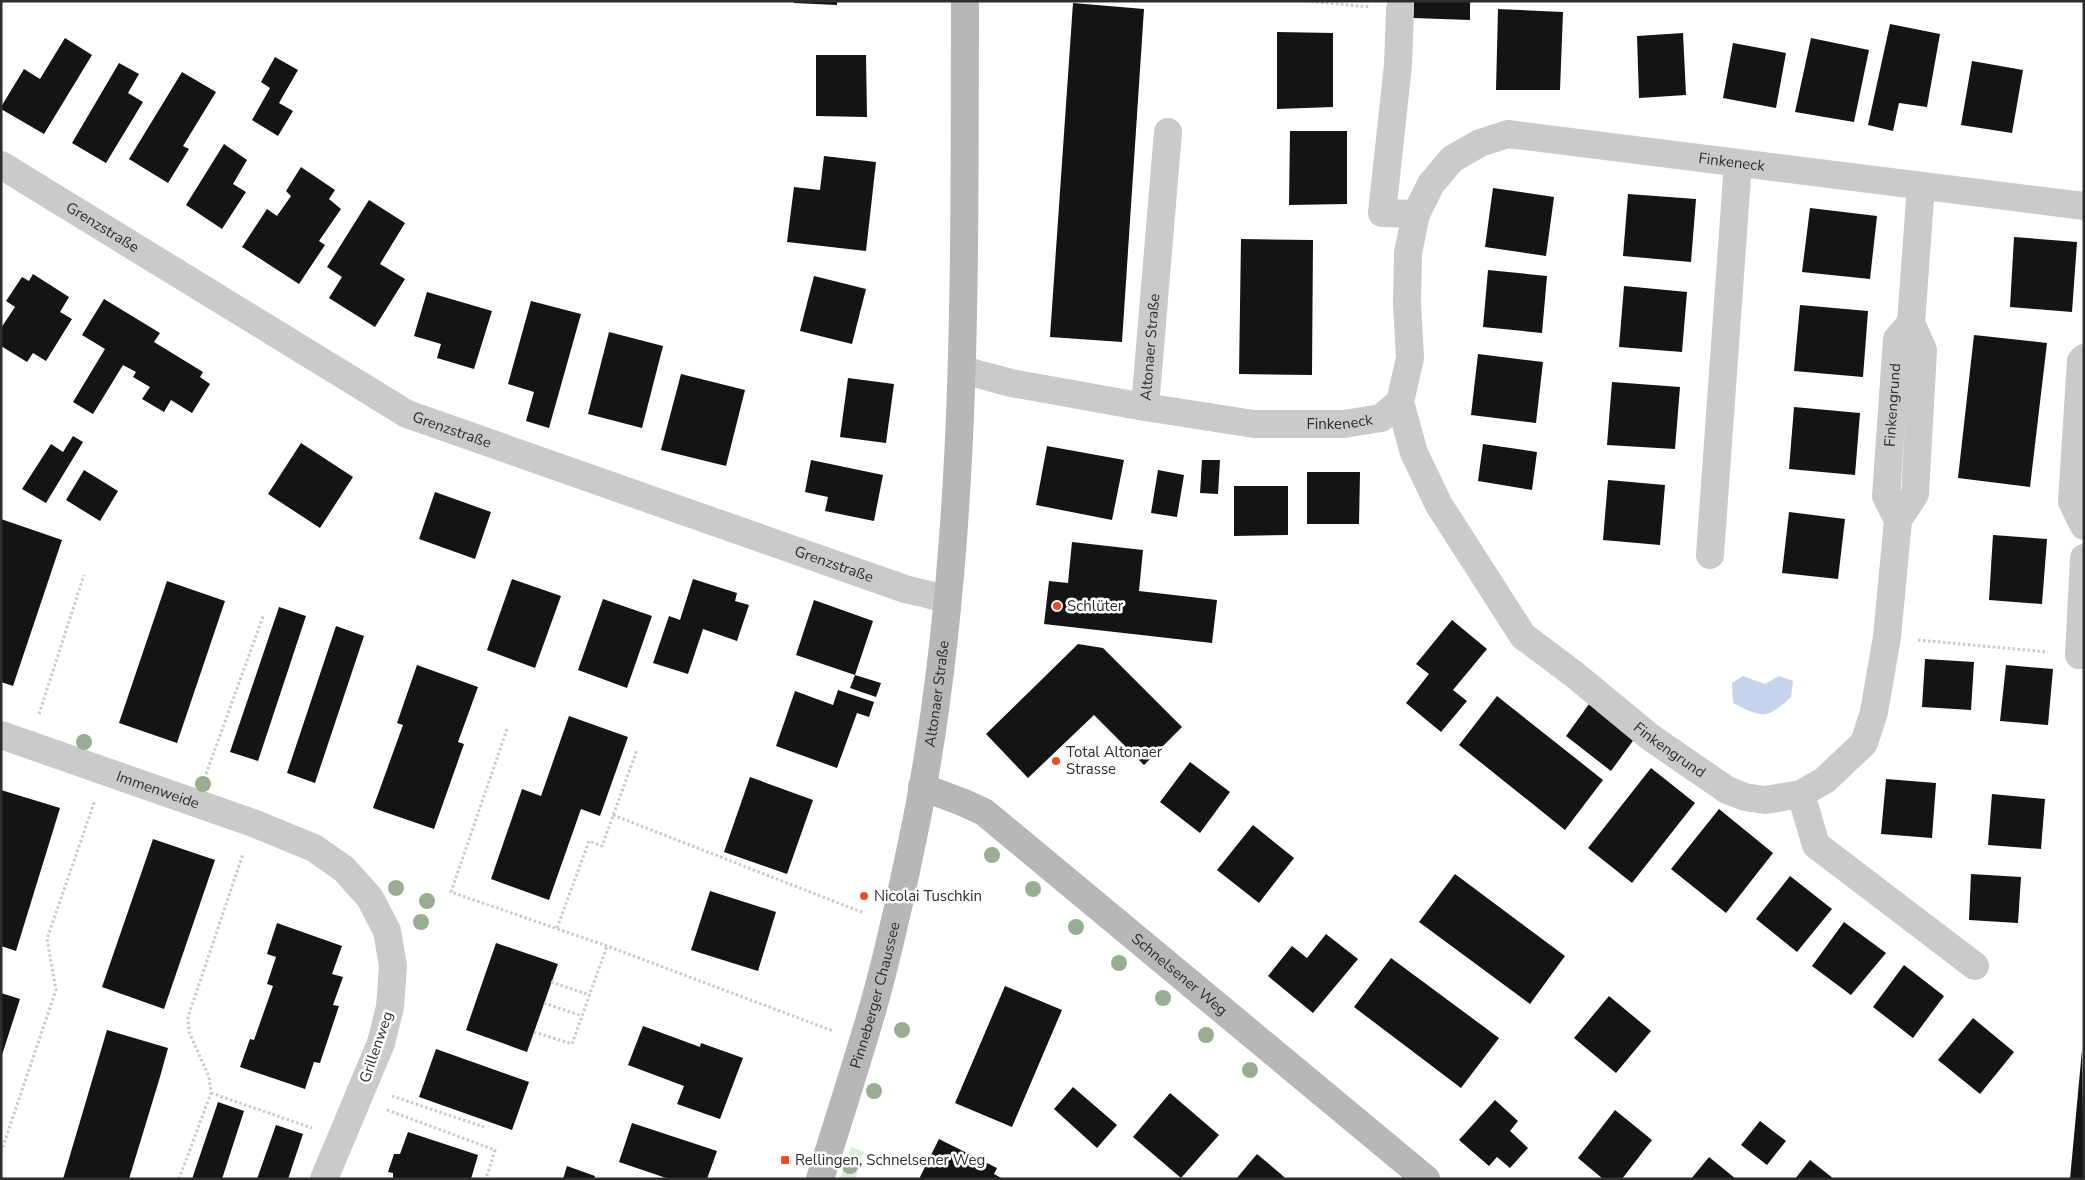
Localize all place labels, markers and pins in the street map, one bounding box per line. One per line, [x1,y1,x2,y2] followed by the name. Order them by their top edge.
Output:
[1067,596,1124,616] place label: Schlüter
[1051,600,1063,612] marker: Schlüter
[1066,742,1163,779] place label: Total Altonaer Strasse
[1050,755,1062,767] marker: Total Altonaer Strasse
[874,886,982,906] place label: Nicolai Tuschkin
[858,890,870,902] marker: Nicolai Tuschkin
[795,1150,985,1170] place label: Rellingen, Schnelsener Weg
[779,1154,791,1166] marker: Rellingen, Schnelsener Weg

